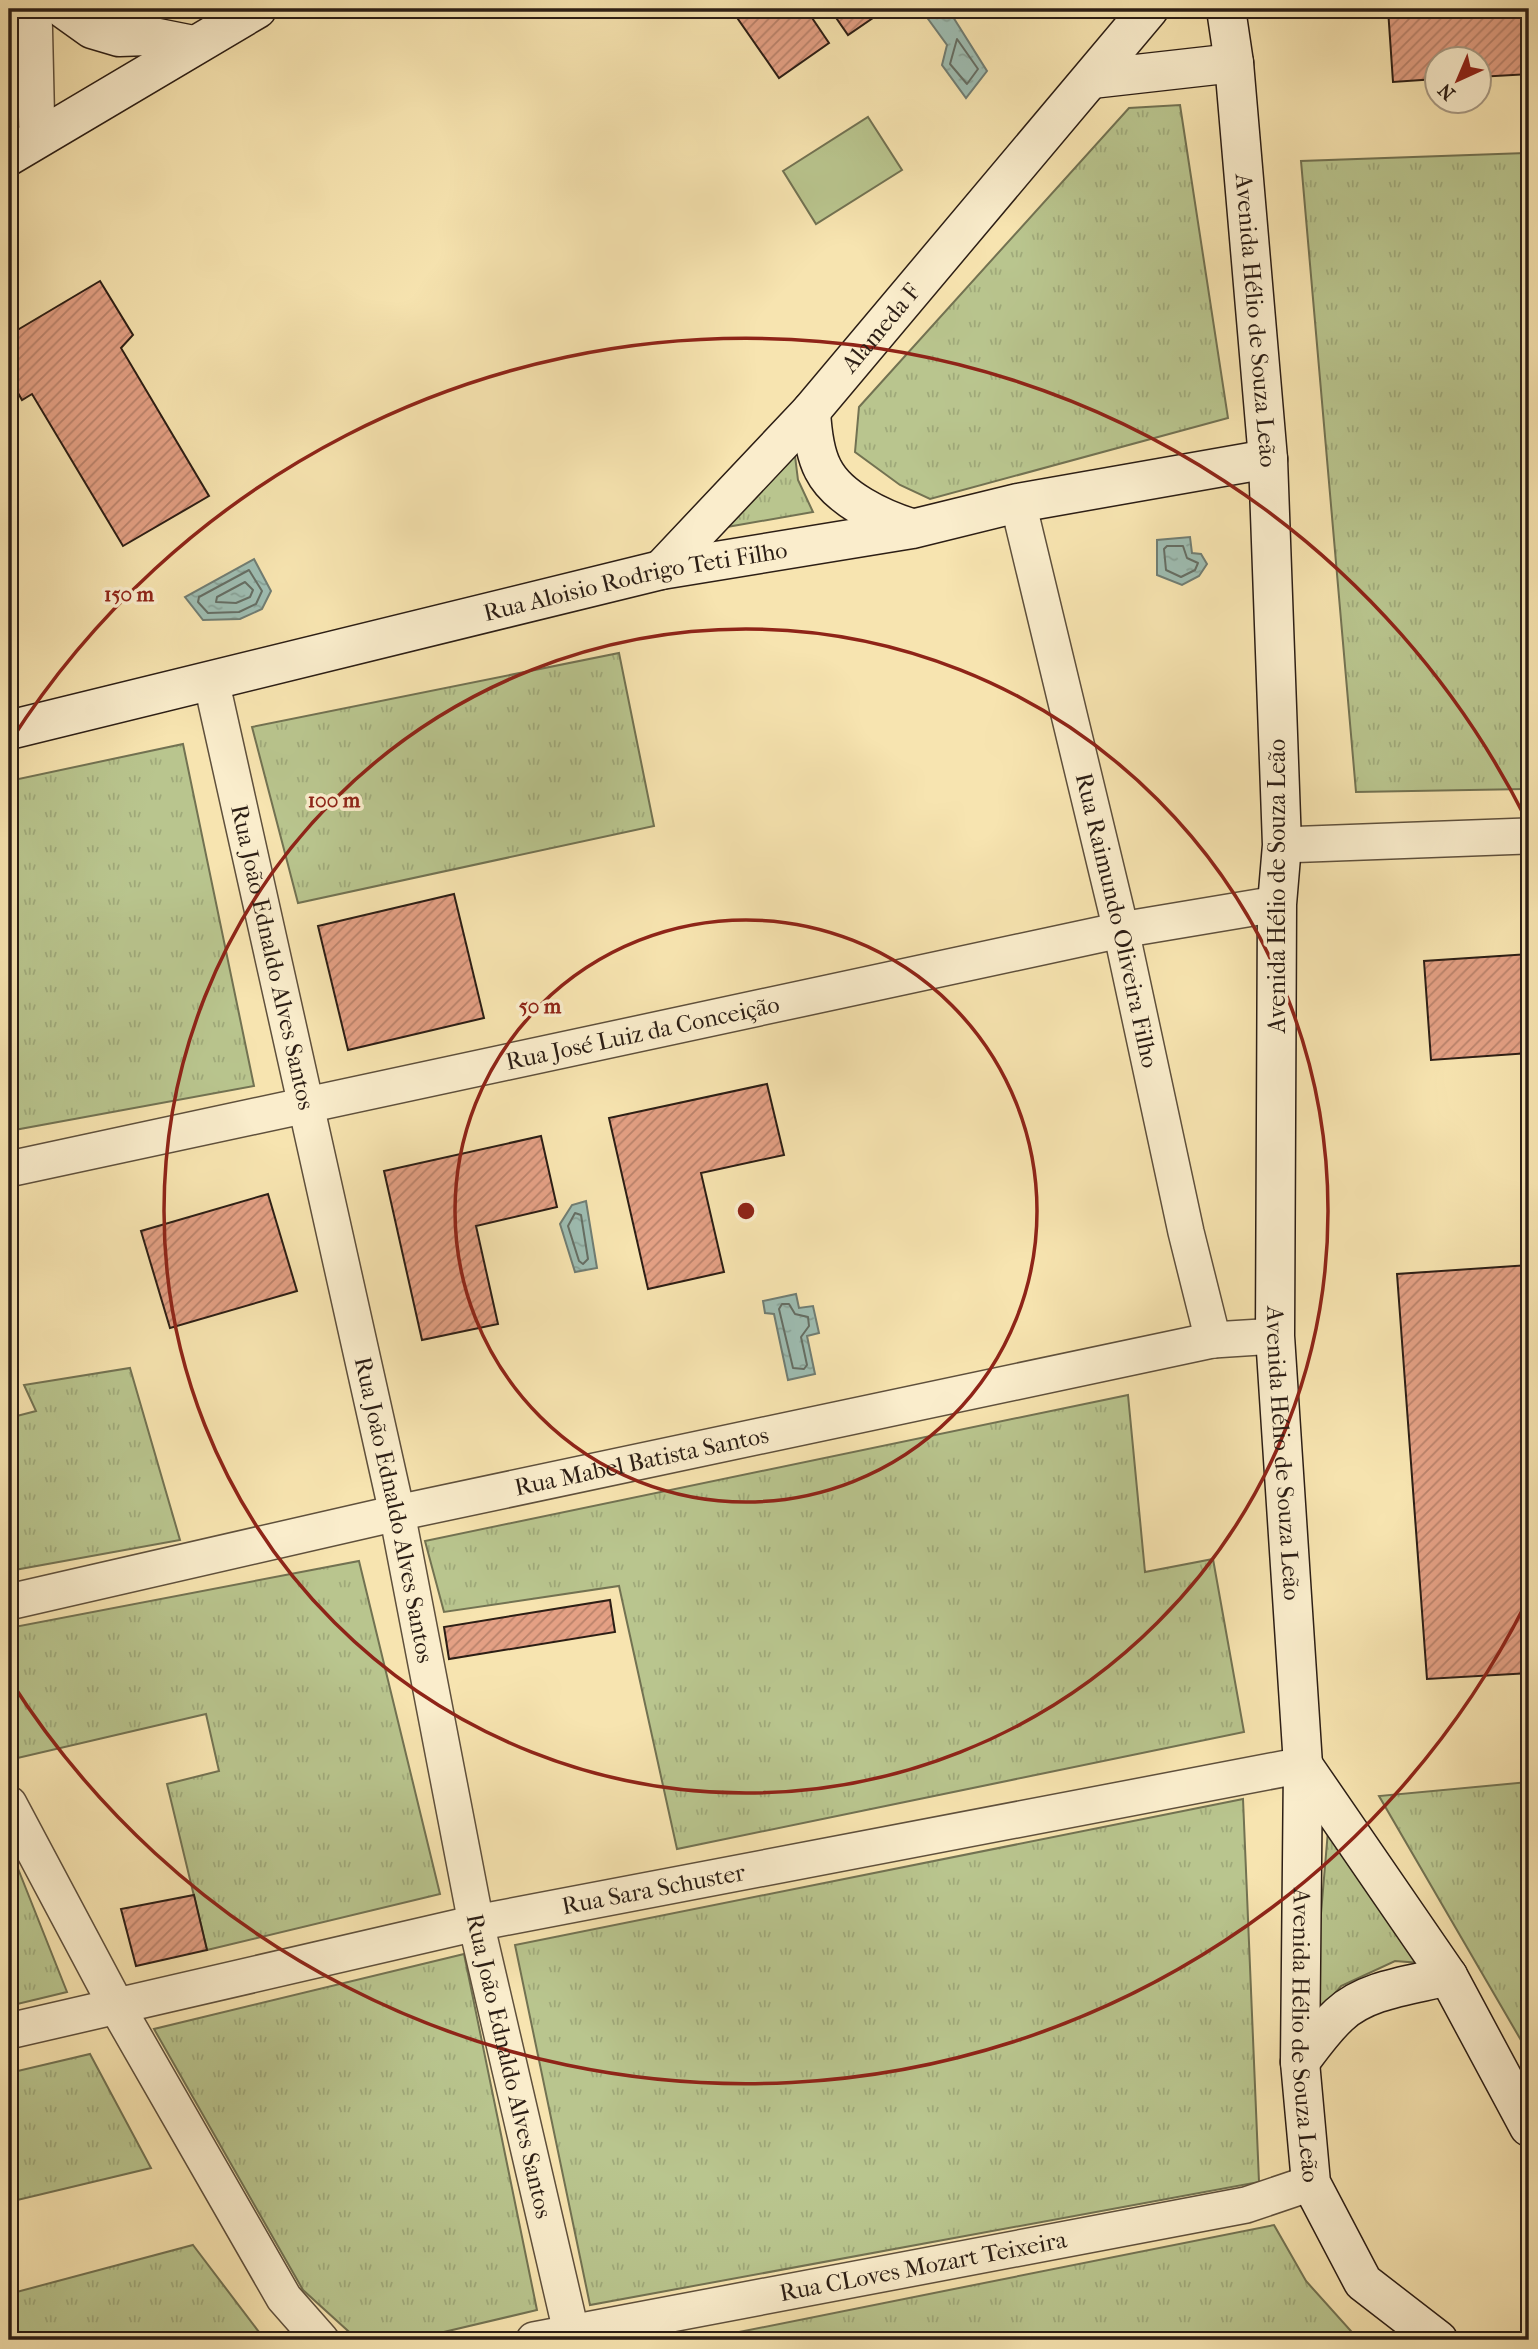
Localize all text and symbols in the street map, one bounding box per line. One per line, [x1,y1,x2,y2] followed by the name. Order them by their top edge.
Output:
[1422,46,1492,116] north arrow
[1434,78,1460,104] text: N
[1229,171,1282,468] street label: Avenida Hélio de Souza Leão
[835,278,926,379] street label: Alameda F
[481,536,789,627] street label: Rua Aloisio Rodrigo Teti Filho
[104,582,155,606] text: 150 m
[1263,739,1291,1034] street label: Avenida Hélio de Souza Leão
[1070,770,1164,1071] street label: Rua Raimundo Oliveira Filho
[308,788,361,812] text: 100 m
[225,802,321,1113] street label: Rua João Ednaldo Alves Santos
[503,990,782,1076] street label: Rua José Luiz da Conceição
[519,994,562,1018] text: 50 m
[734,1199,758,1223] centre of rings
[1261,1305,1306,1601] street label: Avenida Hélio de Souza Leão
[349,1354,440,1666] street label: Rua João Ednaldo Alves Santos
[512,1421,771,1502] street label: Rua Mabel Batista Santos
[559,1858,748,1920] street label: Rua Sara Schuster
[1286,1887,1325,2184] street label: Avenida Hélio de Souza Leão
[461,1911,558,2221] street label: Rua João Ednaldo Alves Santos
[777,2225,1070,2307] street label: Rua CLoves Mozart Teixeira

